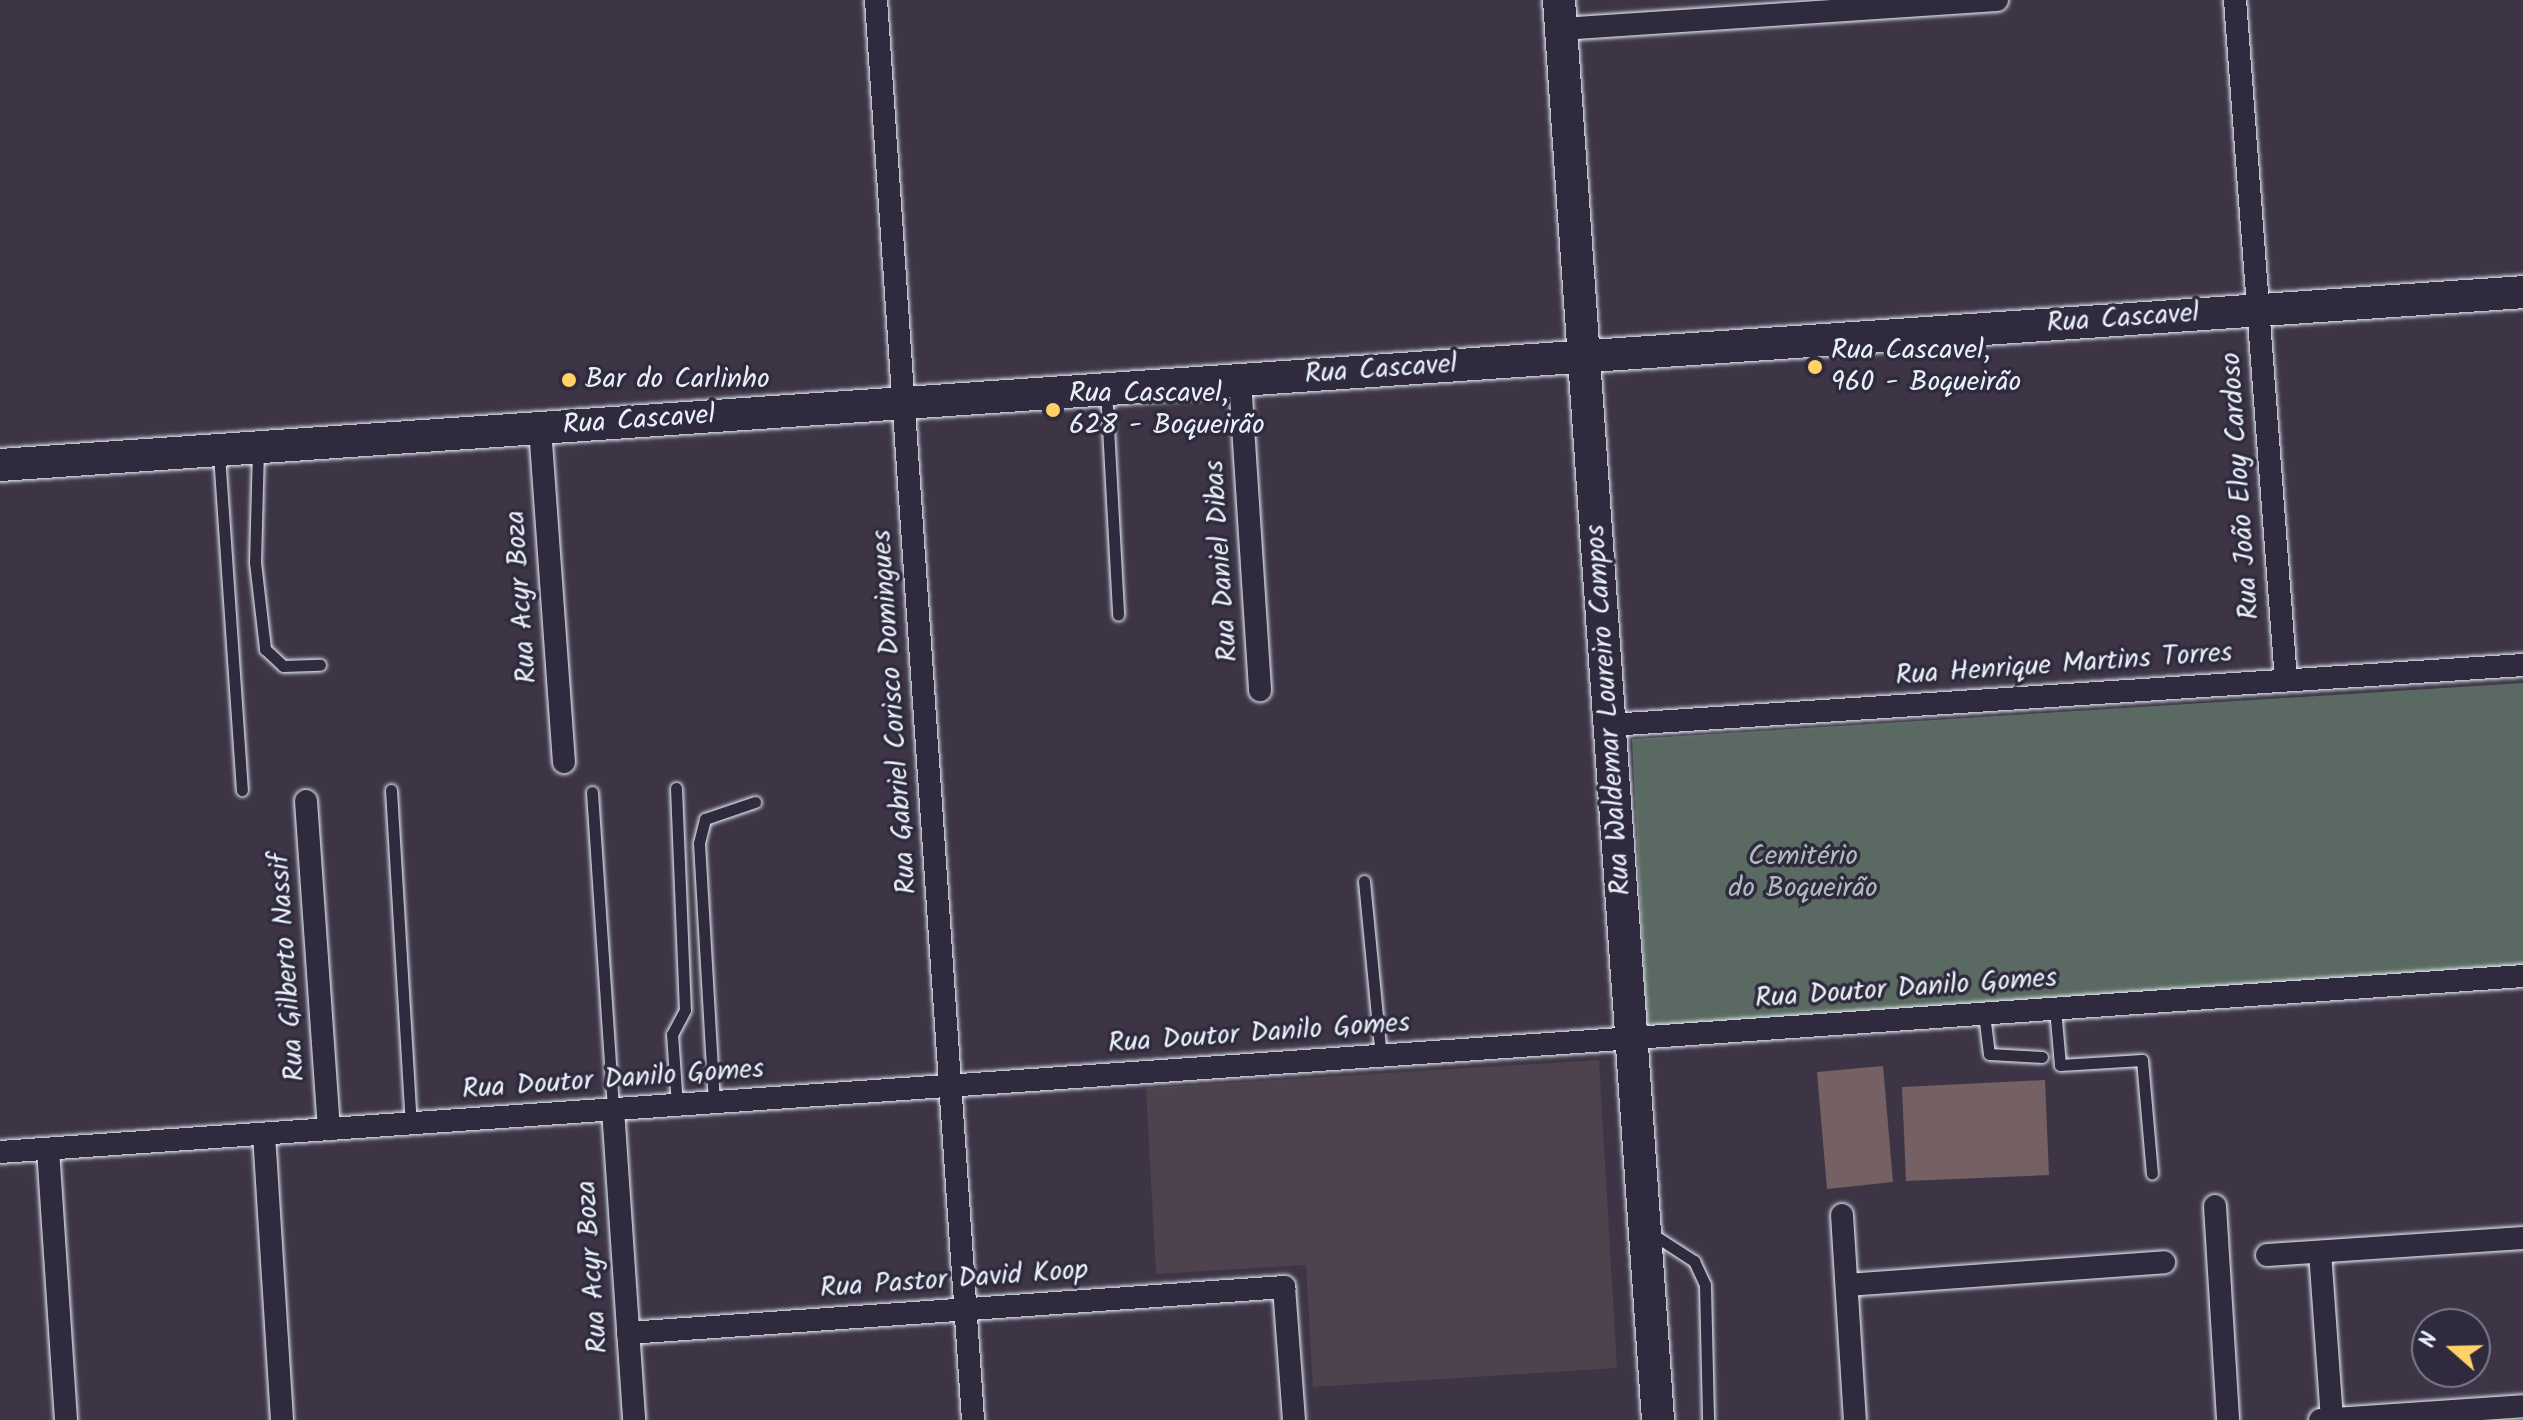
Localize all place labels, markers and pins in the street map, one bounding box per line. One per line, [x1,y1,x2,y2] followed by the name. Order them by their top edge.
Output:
[1831,334,2021,400] place label: Rua Cascavel, 960 - Boqueirão
[1806,358,1824,376] marker: Rua Cascavel, 960 - Boqueirão
[585,363,770,397] place label: Bar do Carlinho
[560,371,578,389] marker: Bar do Carlinho
[1069,377,1265,443] place label: Rua Cascavel, 628 - Boqueirão
[1044,401,1062,419] marker: Rua Cascavel, 628 - Boqueirão

